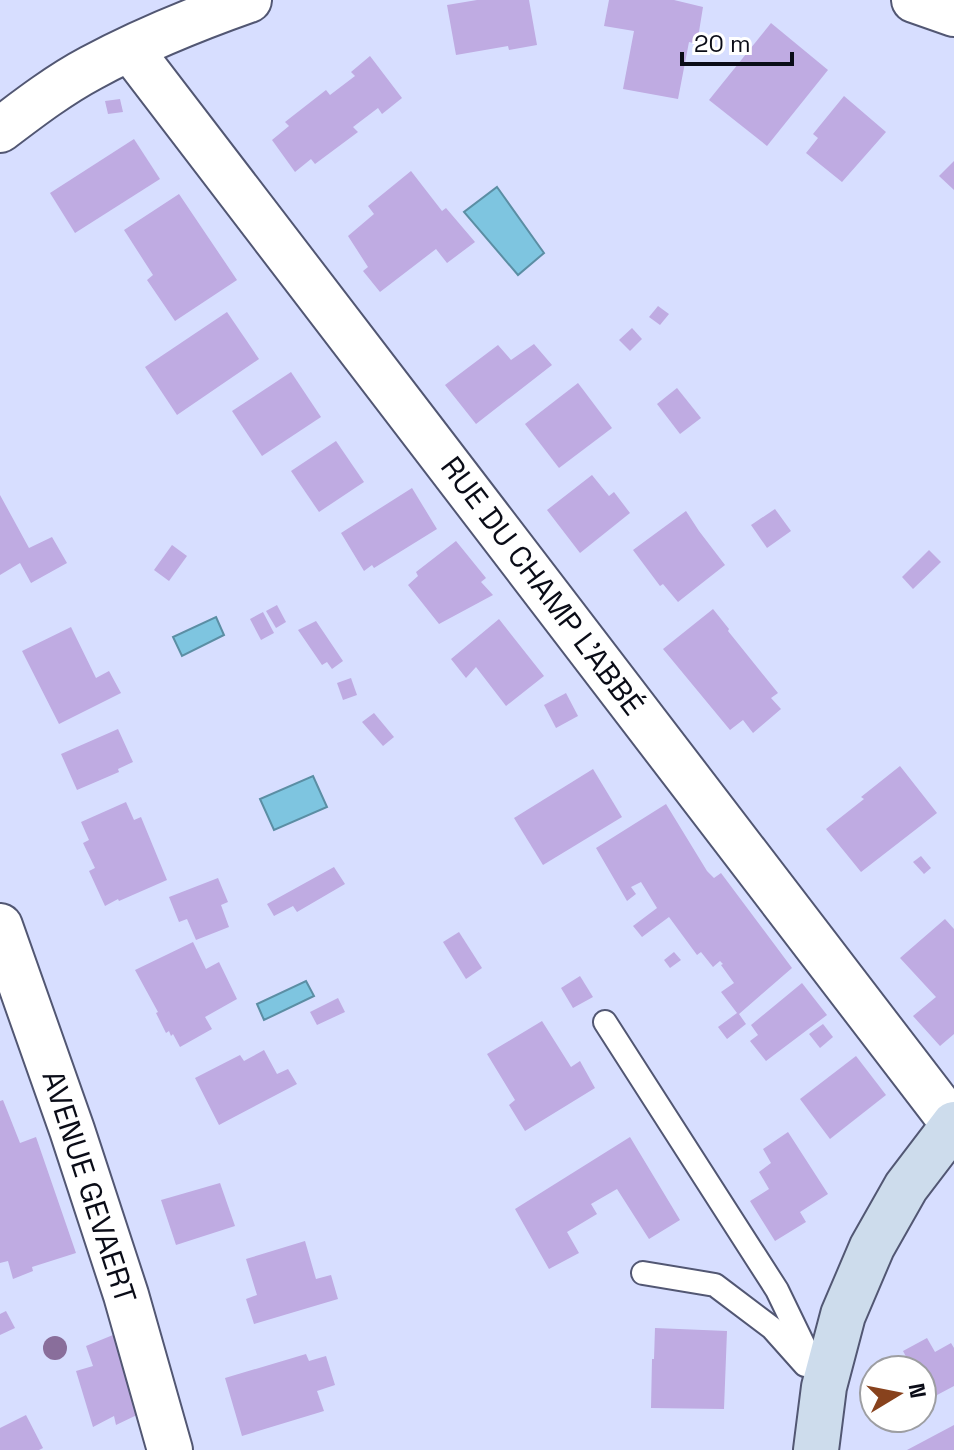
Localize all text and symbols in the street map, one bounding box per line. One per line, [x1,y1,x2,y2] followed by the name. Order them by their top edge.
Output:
[682,16,792,66] scale bar
[694,28,751,59] text: 20 m
[432,448,653,723] street label: RUE DU CHAMP L'ABBÉ
[33,1065,146,1308] street label: AVENUE GEVAERT
[858,1354,938,1434] north arrow
[903,1381,933,1400] text: N

